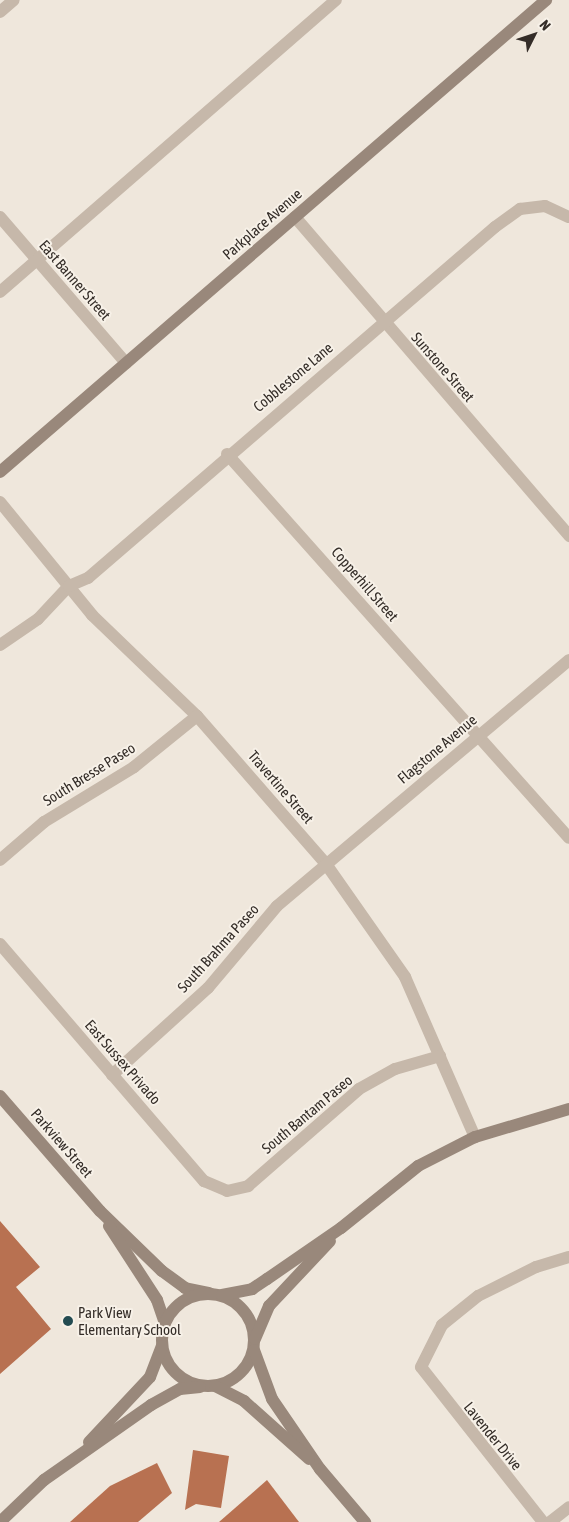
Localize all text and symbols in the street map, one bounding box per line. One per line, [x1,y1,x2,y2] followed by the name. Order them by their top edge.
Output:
[509,10,559,60] north arrow
[537,17,554,34] text: N
[219,185,305,263] street label: Parkplace Avenue
[35,236,115,324] street label: East Banner Street
[408,328,478,406] street label: Sunstone Street
[250,339,336,415] street label: Cobblestone Lane
[328,543,402,625] street label: Copperhill Street
[394,711,480,787] street label: Flagstone Avenue
[40,739,138,809] street label: South Bresse Paseo
[244,747,318,827] street label: Travertine Street
[174,900,262,996] street label: South Brahma Paseo
[81,1016,165,1108] street label: East Sussex Privado
[258,1071,356,1157] street label: South Bantam Paseo
[27,1105,97,1181] street label: Parkview Street
[78,1303,181,1338] place label: Park View Elementary School
[62,1315,74,1327] marker: Park View Elementary School
[460,1398,526,1474] street label: Lavender Drive

